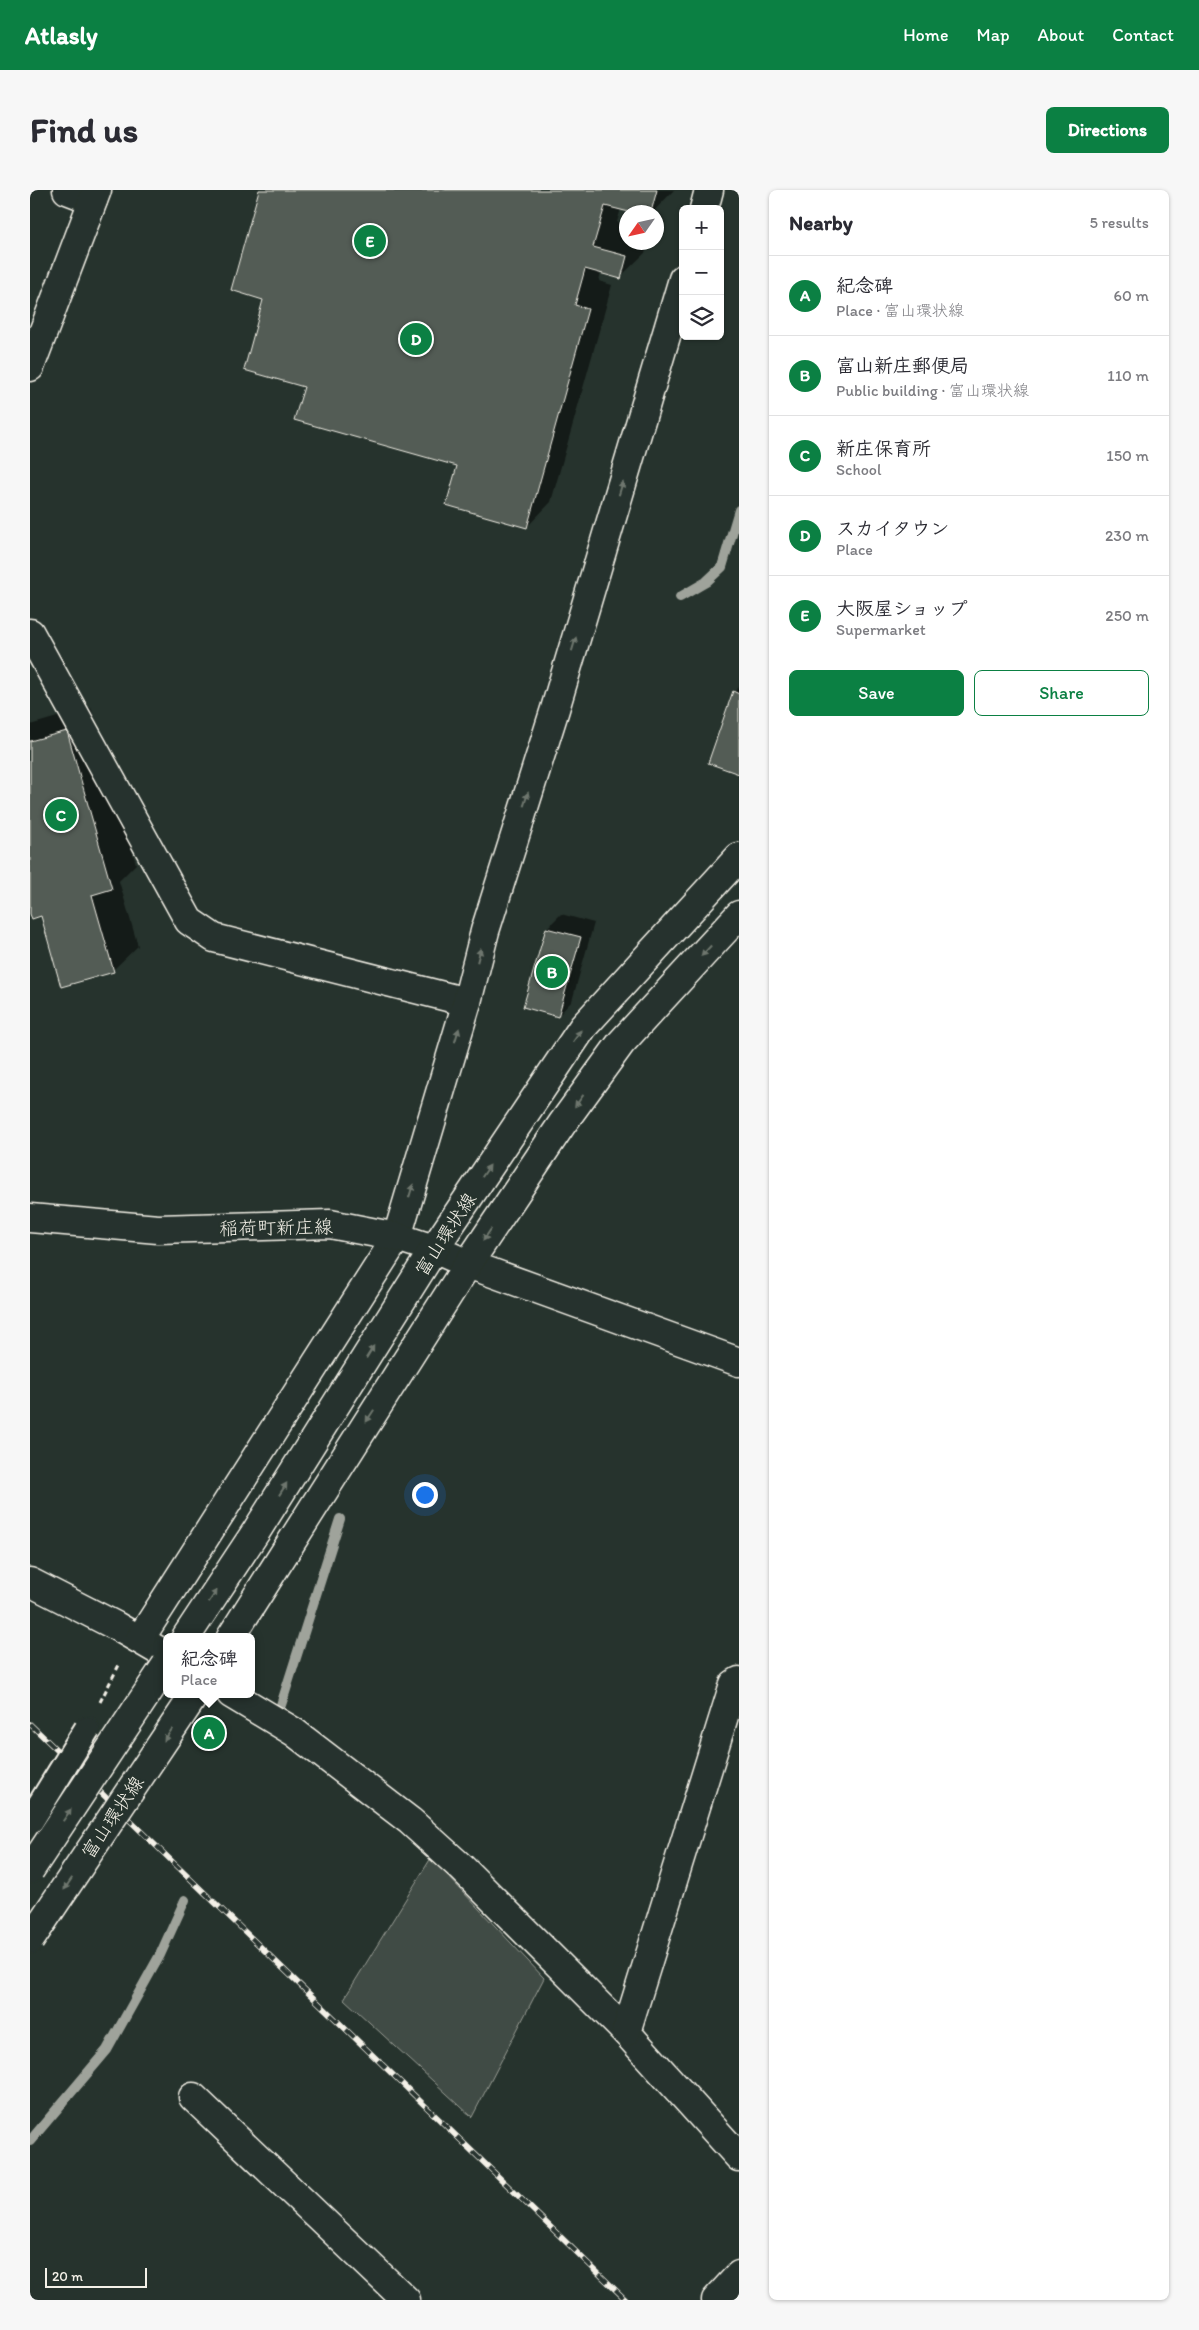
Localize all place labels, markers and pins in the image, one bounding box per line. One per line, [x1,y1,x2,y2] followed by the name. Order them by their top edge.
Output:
[354,222,386,260] pin: E
[400,320,432,358] pin: D
[45,796,77,834] pin: C
[536,953,568,991] pin: B
[193,1714,225,1752] pin: A

